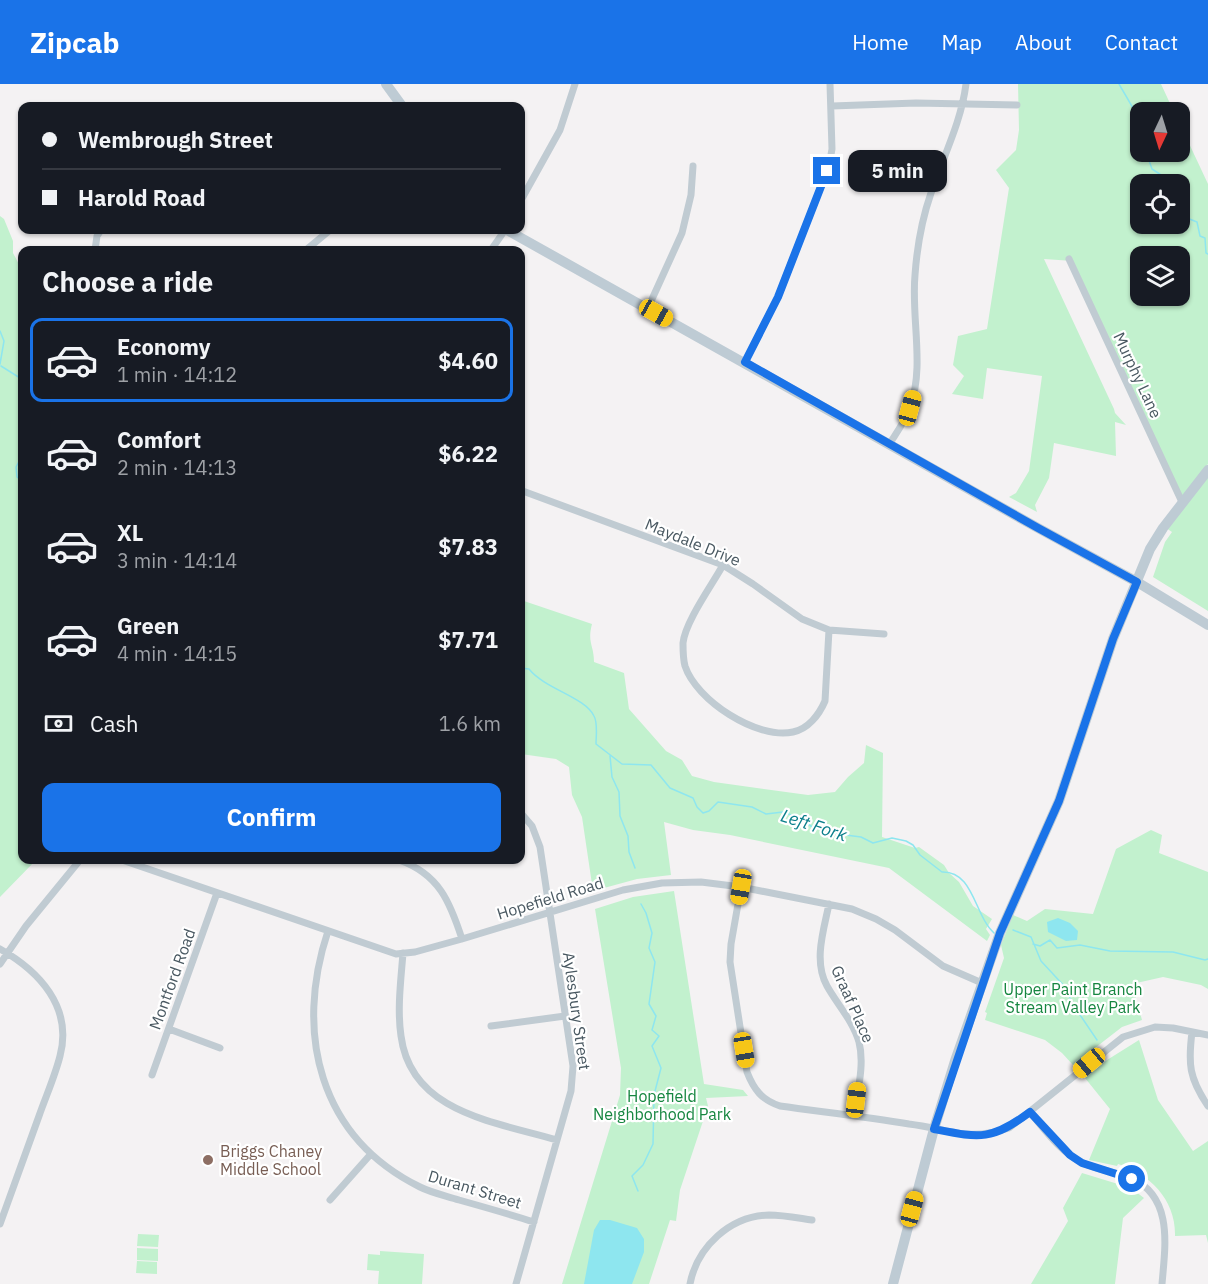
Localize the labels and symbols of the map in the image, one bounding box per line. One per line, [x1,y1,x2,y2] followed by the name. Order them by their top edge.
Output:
[1130,102,1190,162] north arrow
[848,150,947,192] callout: 5 min
[813,157,840,184] route end
[636,296,676,330] car
[1109,329,1167,421] street label: Murphy Lane
[897,388,923,428] car
[642,514,744,570] street label: Maydale Drive
[778,804,851,847] water label: Left Fork
[729,868,753,906] car
[494,872,606,924] street label: Hopefield Road
[144,926,200,1032] street label: Montford Road
[559,951,595,1071] street label: Aylesbury Street
[827,962,879,1046] street label: Graaf Place
[1003,979,1143,1017] park label: Upper Paint Branch Stream Valley Park
[732,1031,756,1069] car
[1069,1045,1109,1081] car
[845,1081,867,1119] car
[593,1086,732,1124] park label: Hopefield Neighborhood Park
[220,1141,322,1179] place label: Briggs Chaney Middle School
[201,1153,215,1167] marker: Briggs Chaney Middle School
[426,1165,524,1213] street label: Durant Street
[1118,1165,1145,1192] route start
[899,1189,925,1229] car

